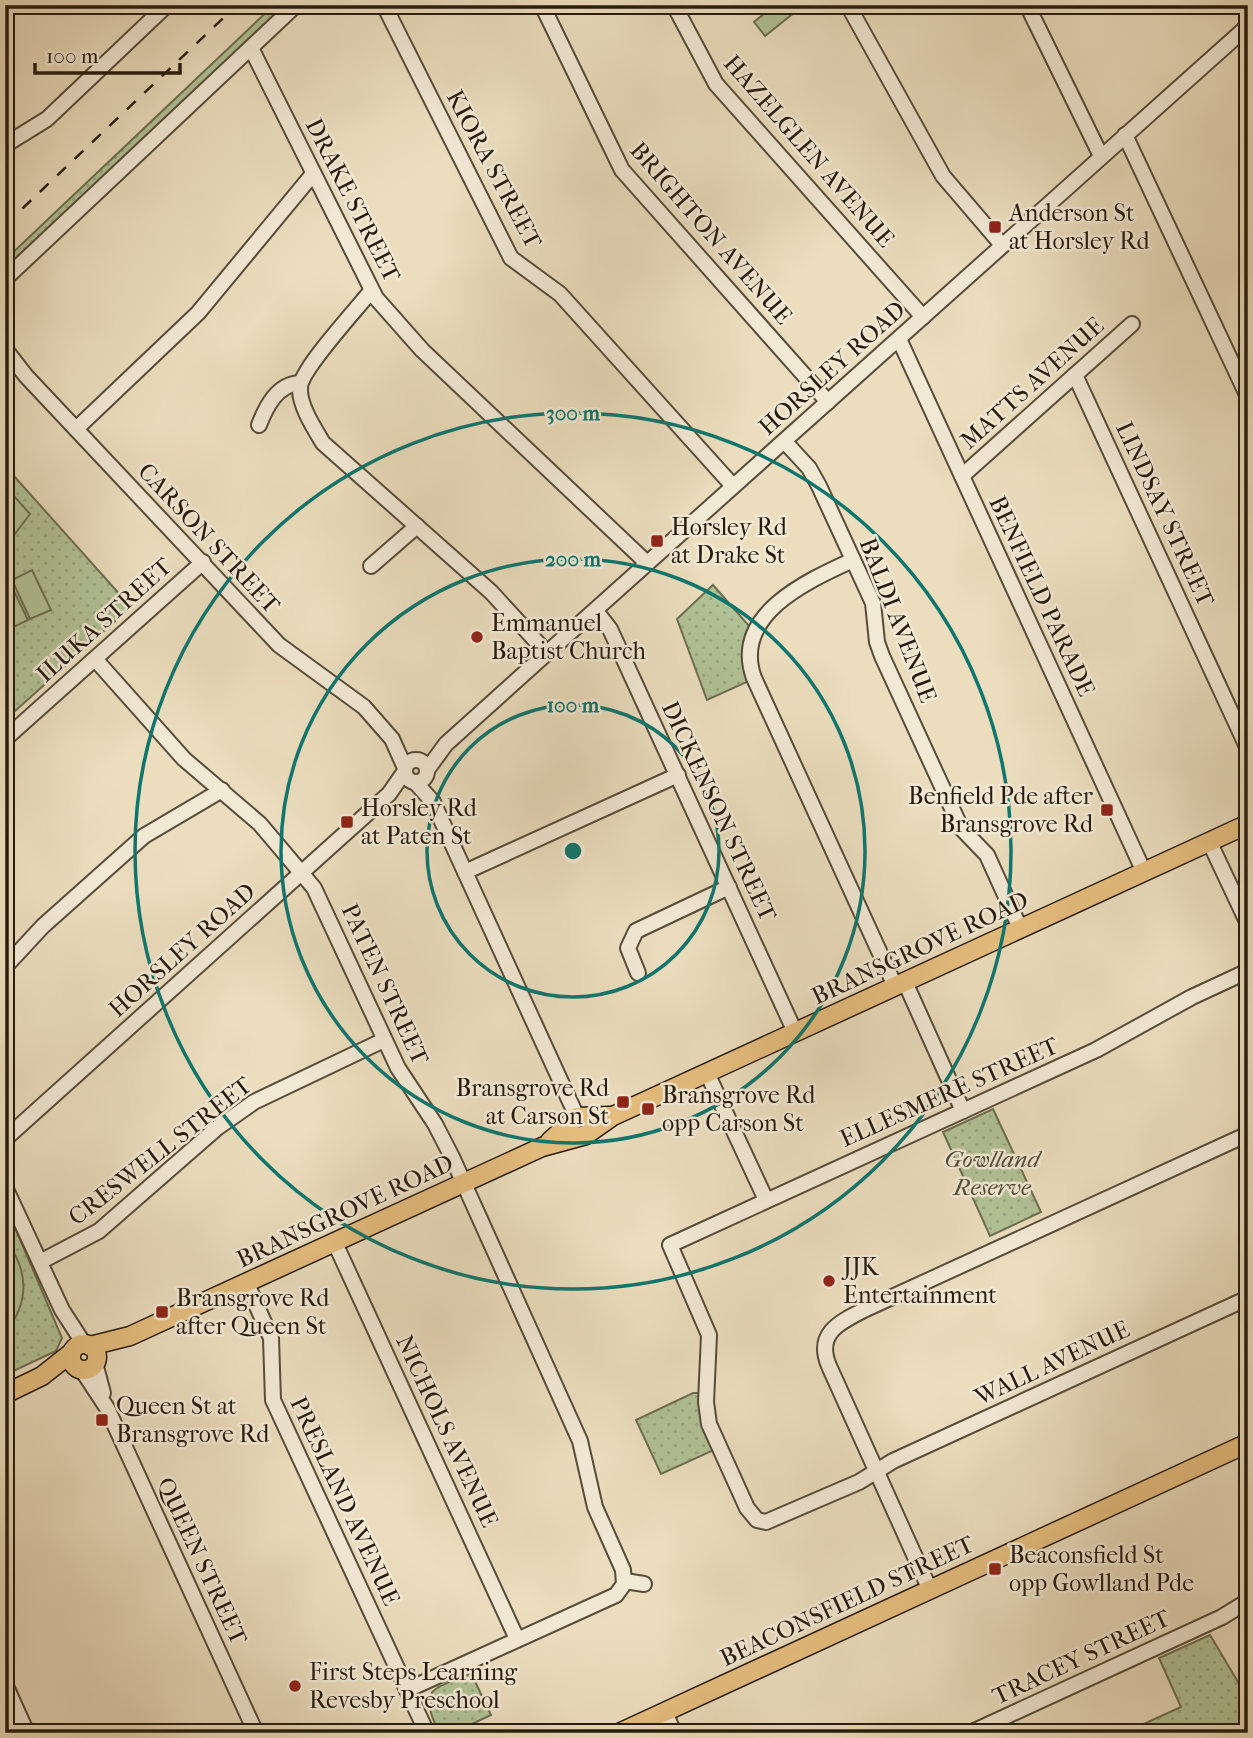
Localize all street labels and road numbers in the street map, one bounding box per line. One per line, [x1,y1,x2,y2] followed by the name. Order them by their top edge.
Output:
[718,49,900,253] street label: HAZELGLEN AVENUE
[441,85,548,253] street label: KIORA STREET
[300,114,407,287] street label: DRAKE STREET
[624,136,798,330] street label: BRIGHTON AVENUE
[753,295,911,441] street label: HORSLEY ROAD
[955,311,1109,455] street label: MATTS AVENUE
[1110,417,1220,611] street label: LINDSAY STREET
[132,457,286,619] street label: CARSON STREET
[983,491,1101,701] street label: BENFIELD PARADE
[854,534,942,706] street label: BALDI AVENUE
[31,552,178,688] street label: ILUKA STREET
[656,697,783,926] street label: DICKENSON STREET
[103,877,261,1023] street label: HORSLEY ROAD
[807,886,1033,1010] street label: BRANSGROVE ROAD
[335,899,435,1070] street label: PATEN STREET
[836,1031,1063,1153] street label: ELLESMERE STREET
[63,1070,258,1231] street label: CRESWELL STREET
[232,1149,458,1273] street label: BRANSGROVE ROAD
[969,1315,1134,1412] street label: WALL AVENUE
[390,1330,504,1532] street label: NICHOLS AVENUE
[284,1392,406,1610] street label: PRESLAND AVENUE
[151,1473,253,1650] street label: QUEEN STREET
[716,1529,979,1672] street label: BEACONSFIELD STREET
[988,1603,1175,1710] street label: TRACEY STREET

